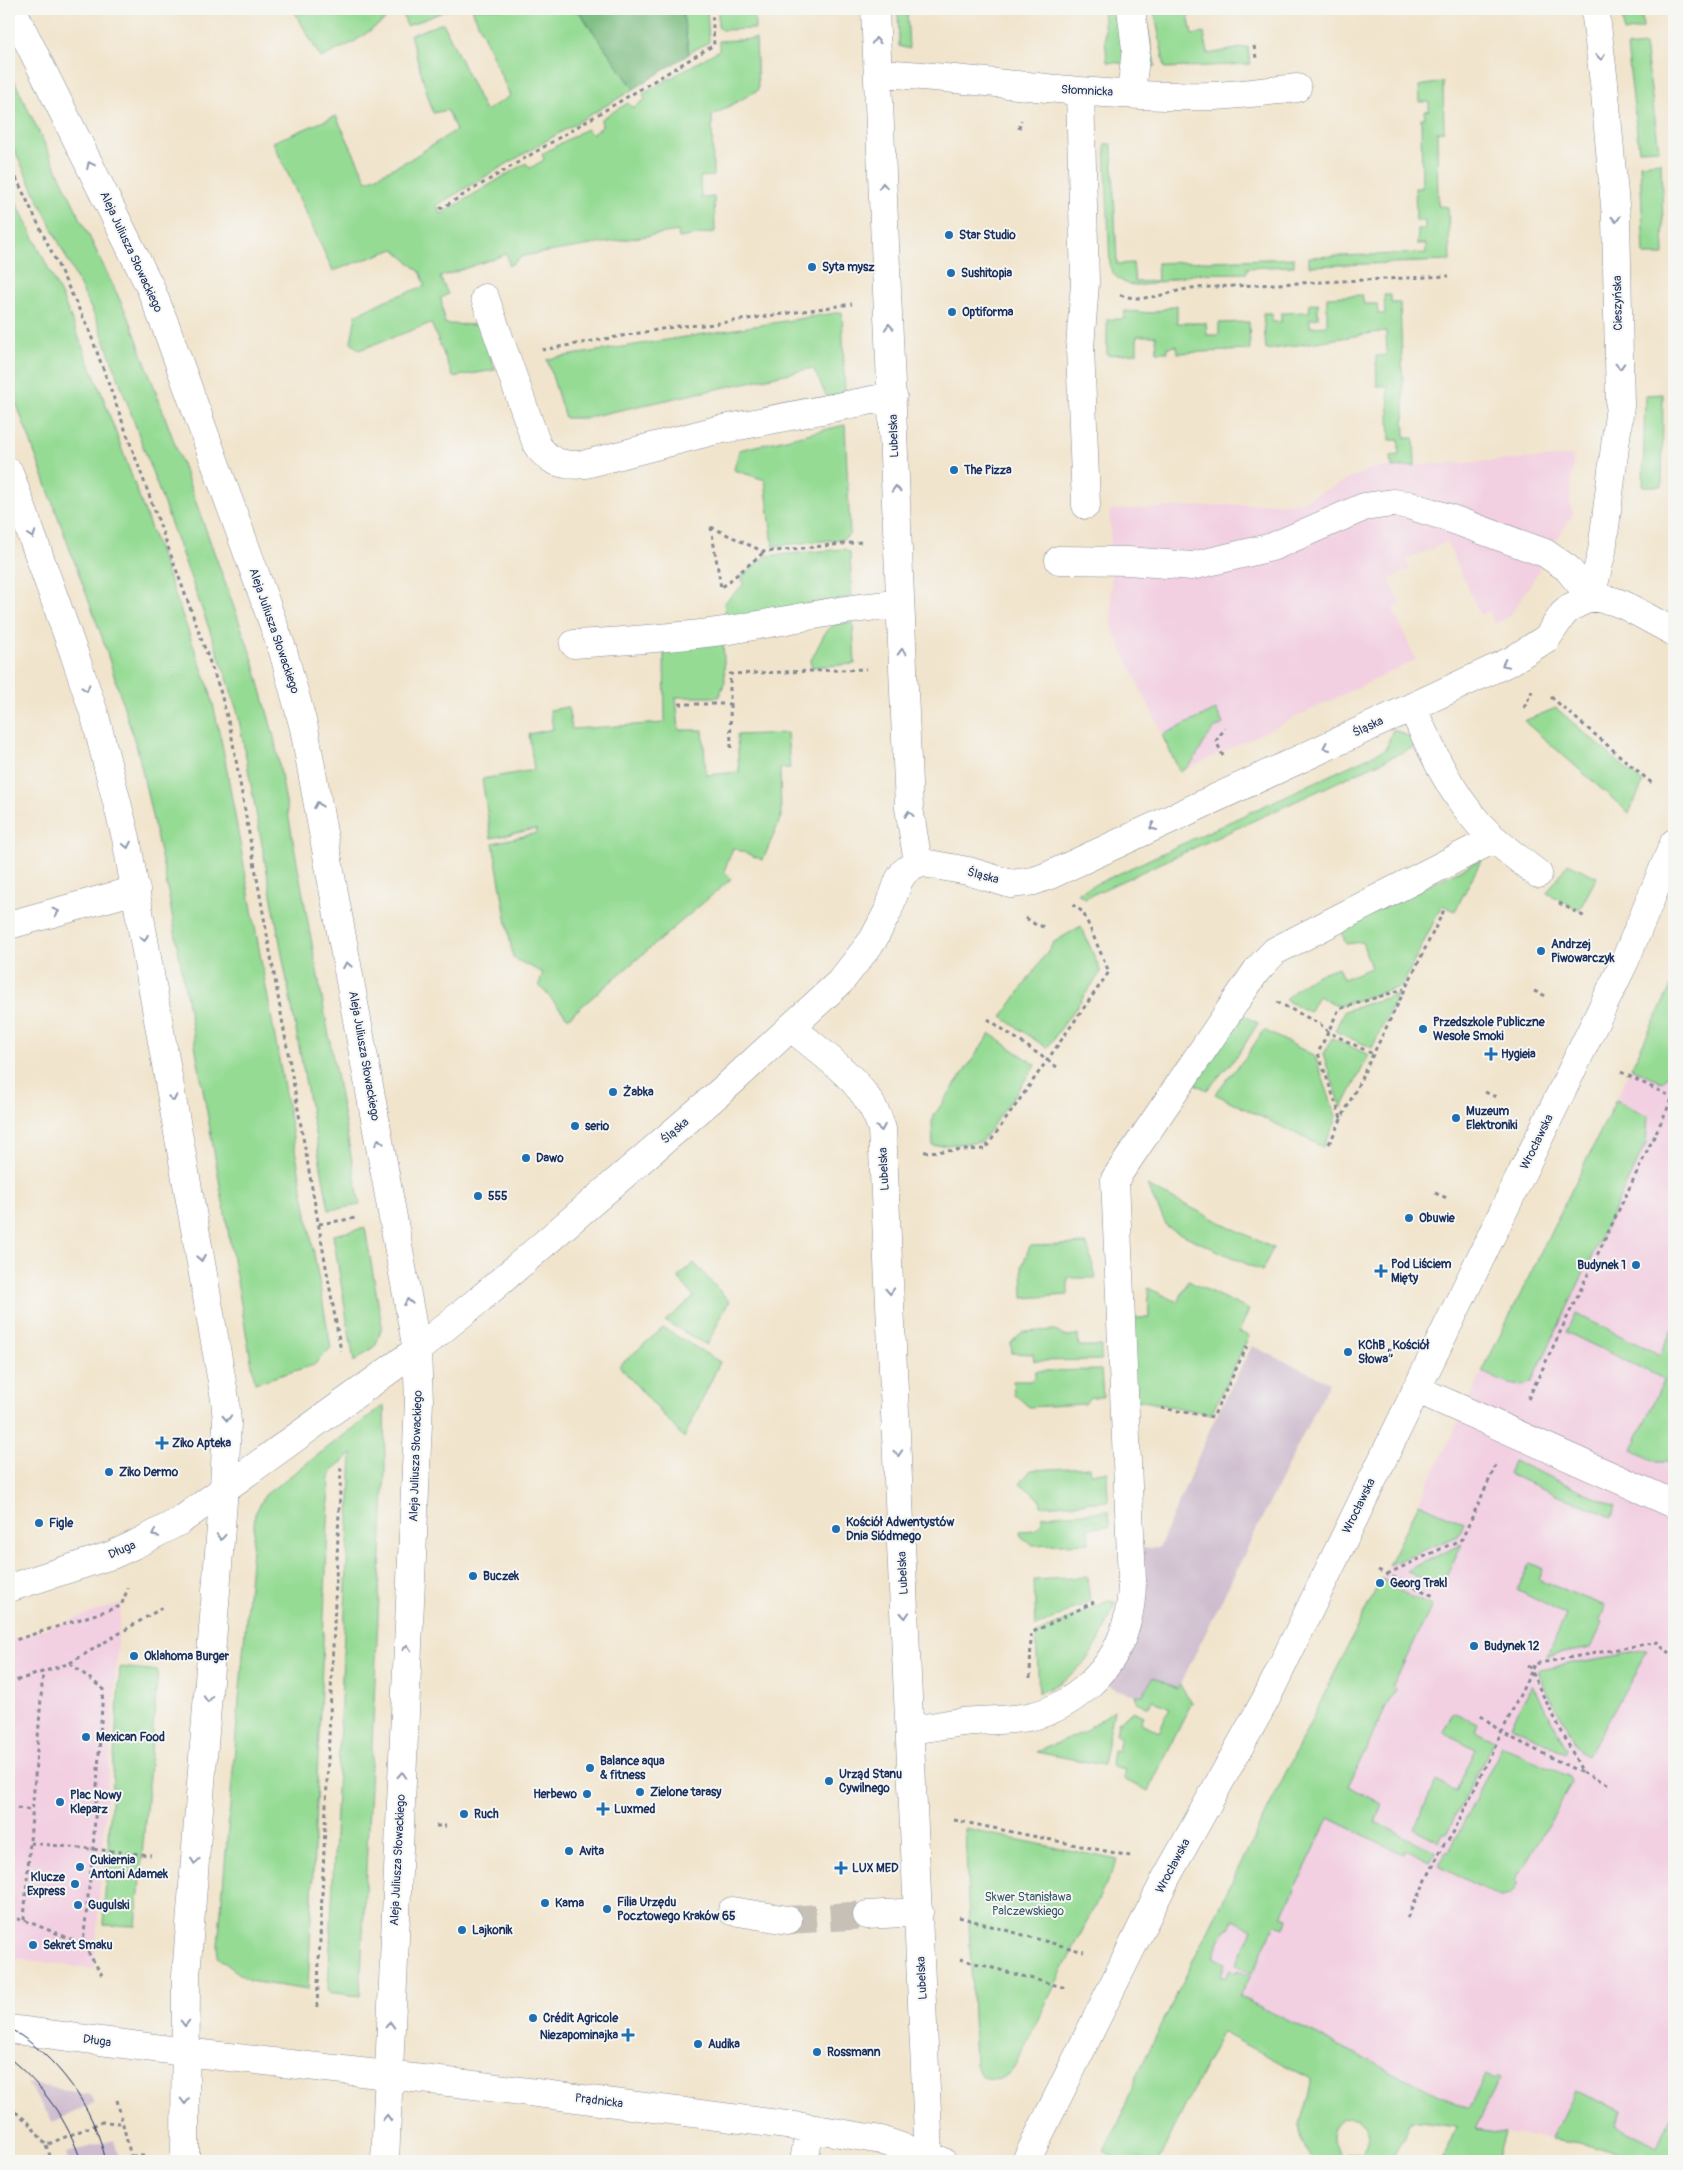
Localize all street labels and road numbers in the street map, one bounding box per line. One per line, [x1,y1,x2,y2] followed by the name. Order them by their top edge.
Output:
[1060,82,1114,100] street label: Słomnicka
[96,189,166,315] street label: Aleja Juliusza Słowackiego
[1610,275,1626,331] street label: Cieszyńska
[886,414,902,458] street label: Lubelska
[245,566,303,696] street label: Aleja Juliusza Słowackiego
[1350,712,1386,741] street label: Śląska
[966,864,1001,888] street label: Śląska
[345,990,383,1123] street label: Aleja Juliusza Słowackiego
[1517,1112,1557,1172] street label: Wrocławska
[657,1114,692,1147] street label: Śląska
[875,1147,893,1191] street label: Lubelska
[406,1389,426,1522] street label: Aleja Juliusza Słowackiego
[1339,1476,1379,1536] street label: Wrocławska
[106,1537,138,1562] street label: Długa
[894,1551,912,1595] street label: Lubelska
[387,1793,409,1926] street label: Aleja Juliusza Słowackiego
[1152,1836,1194,1896] street label: Wrocławska
[913,1956,931,2000] street label: Lubelska
[82,2032,112,2050] street label: Długa
[574,2091,624,2111] street label: Prądnicka

